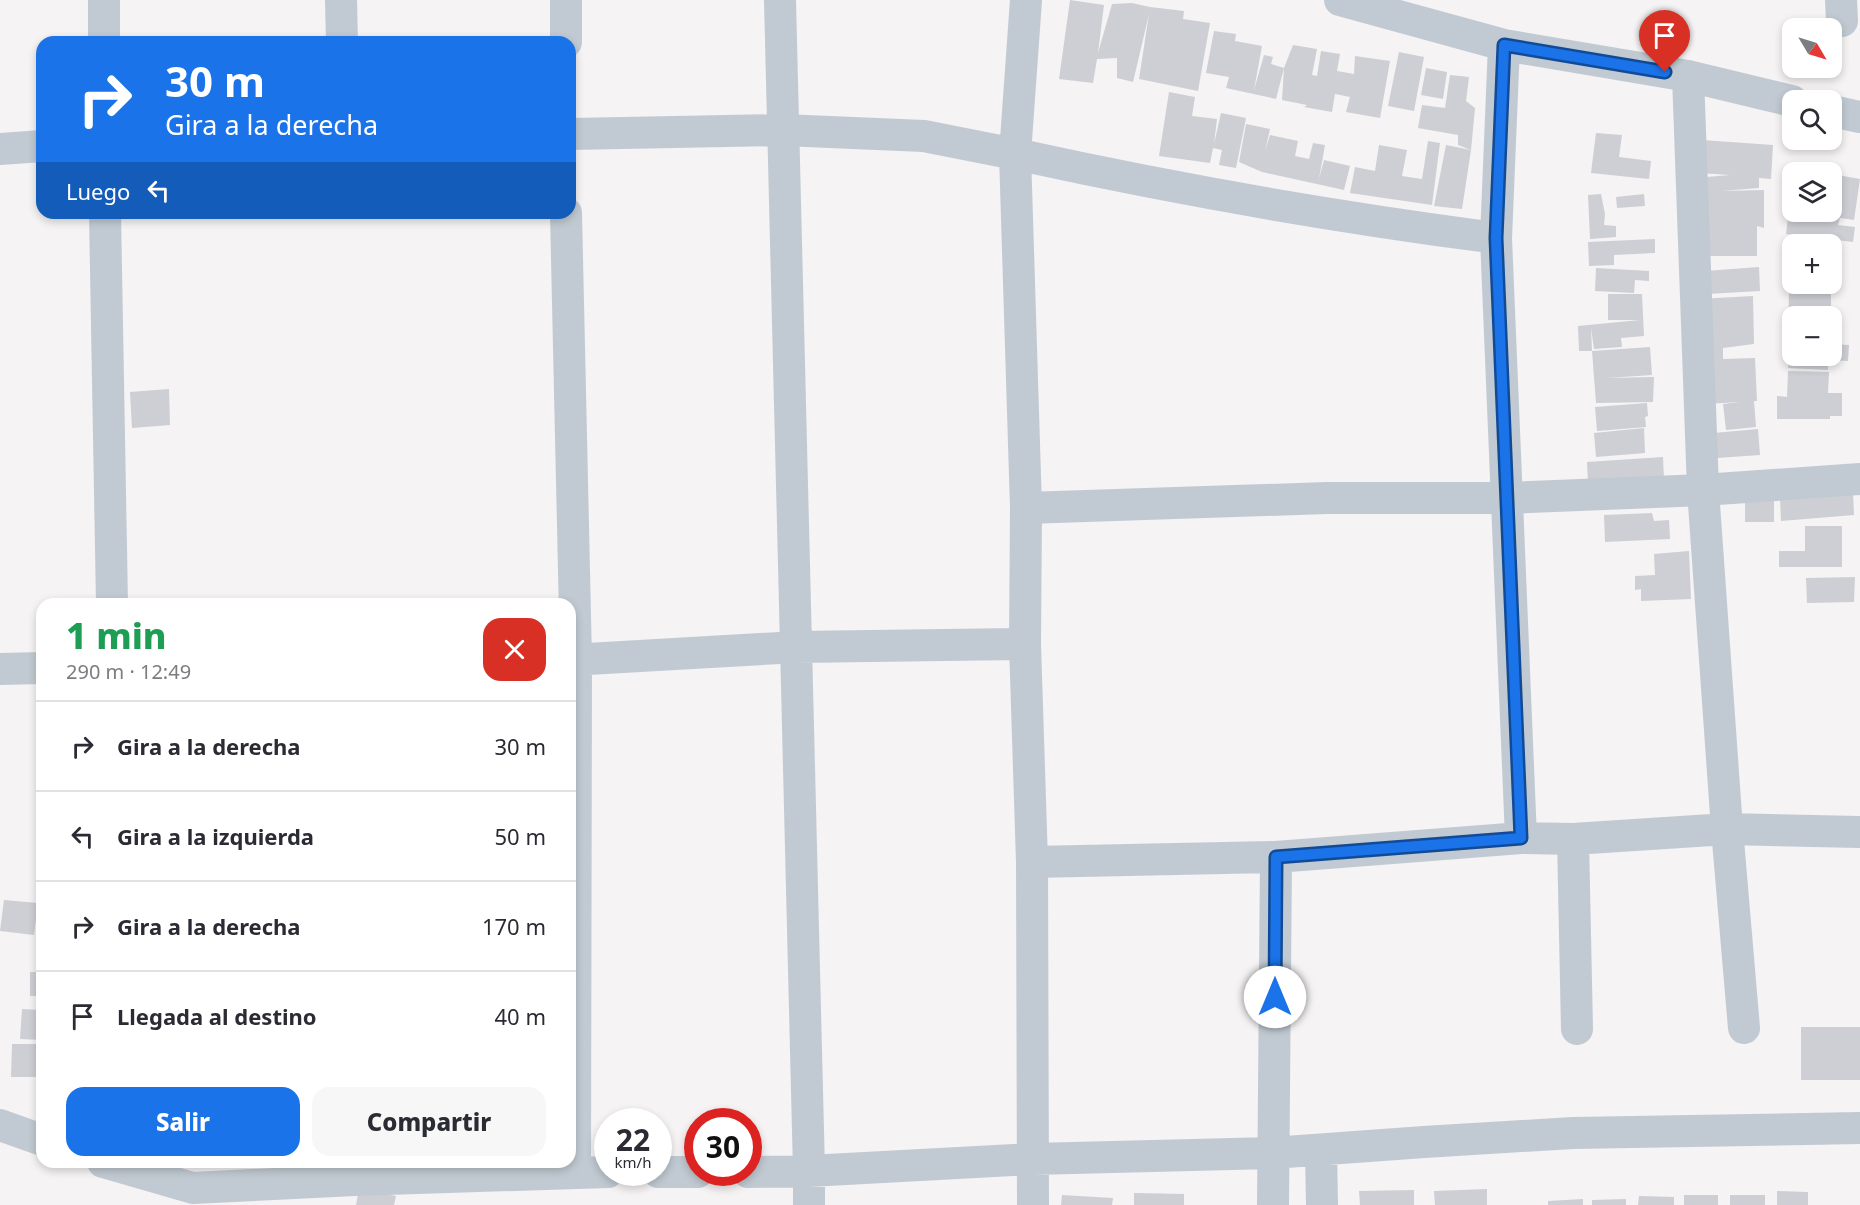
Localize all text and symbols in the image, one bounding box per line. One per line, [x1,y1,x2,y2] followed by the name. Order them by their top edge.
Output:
[1639,10,1690,72] pin
[1782,18,1842,78] north arrow
[1782,18,1842,366] map controls
[1648,19,1681,52] icon: arrive
[165,52,265,109] text: 30 m
[66,60,144,138] icon: right
[1782,90,1842,150] button: search
[165,106,378,143] text: Gira a la derecha
[1782,162,1842,222] button: layers
[142,174,175,207] icon: left
[66,176,130,206] text: Luego
[1782,234,1842,294] button: +
[1782,306,1842,366] button: −
[66,611,167,660] text: 1 min
[483,618,546,681] button: close
[66,658,191,685] text: 290 m · 12:49
[66,730,99,763] icon: right
[117,731,301,761] text: Gira a la derecha
[495,731,546,761] text: 30 m
[66,820,99,853] icon: left
[117,821,314,851] text: Gira a la izquierda
[495,821,546,851] text: 50 m
[66,910,99,943] icon: right
[117,911,301,941] text: Gira a la derecha
[482,911,546,941] text: 170 m
[1243,965,1307,1029] position arrow
[66,1000,99,1033] icon: arrive
[117,1001,317,1031] text: Llegada al destino
[495,1001,546,1031] text: 40 m
[66,1087,300,1156] button: Salir
[312,1087,546,1156] button: Compartir
[684,1108,762,1186] speed limit sign: 30
[616,1119,650,1160] text: 22
[615,1152,651,1172] text: km/h

